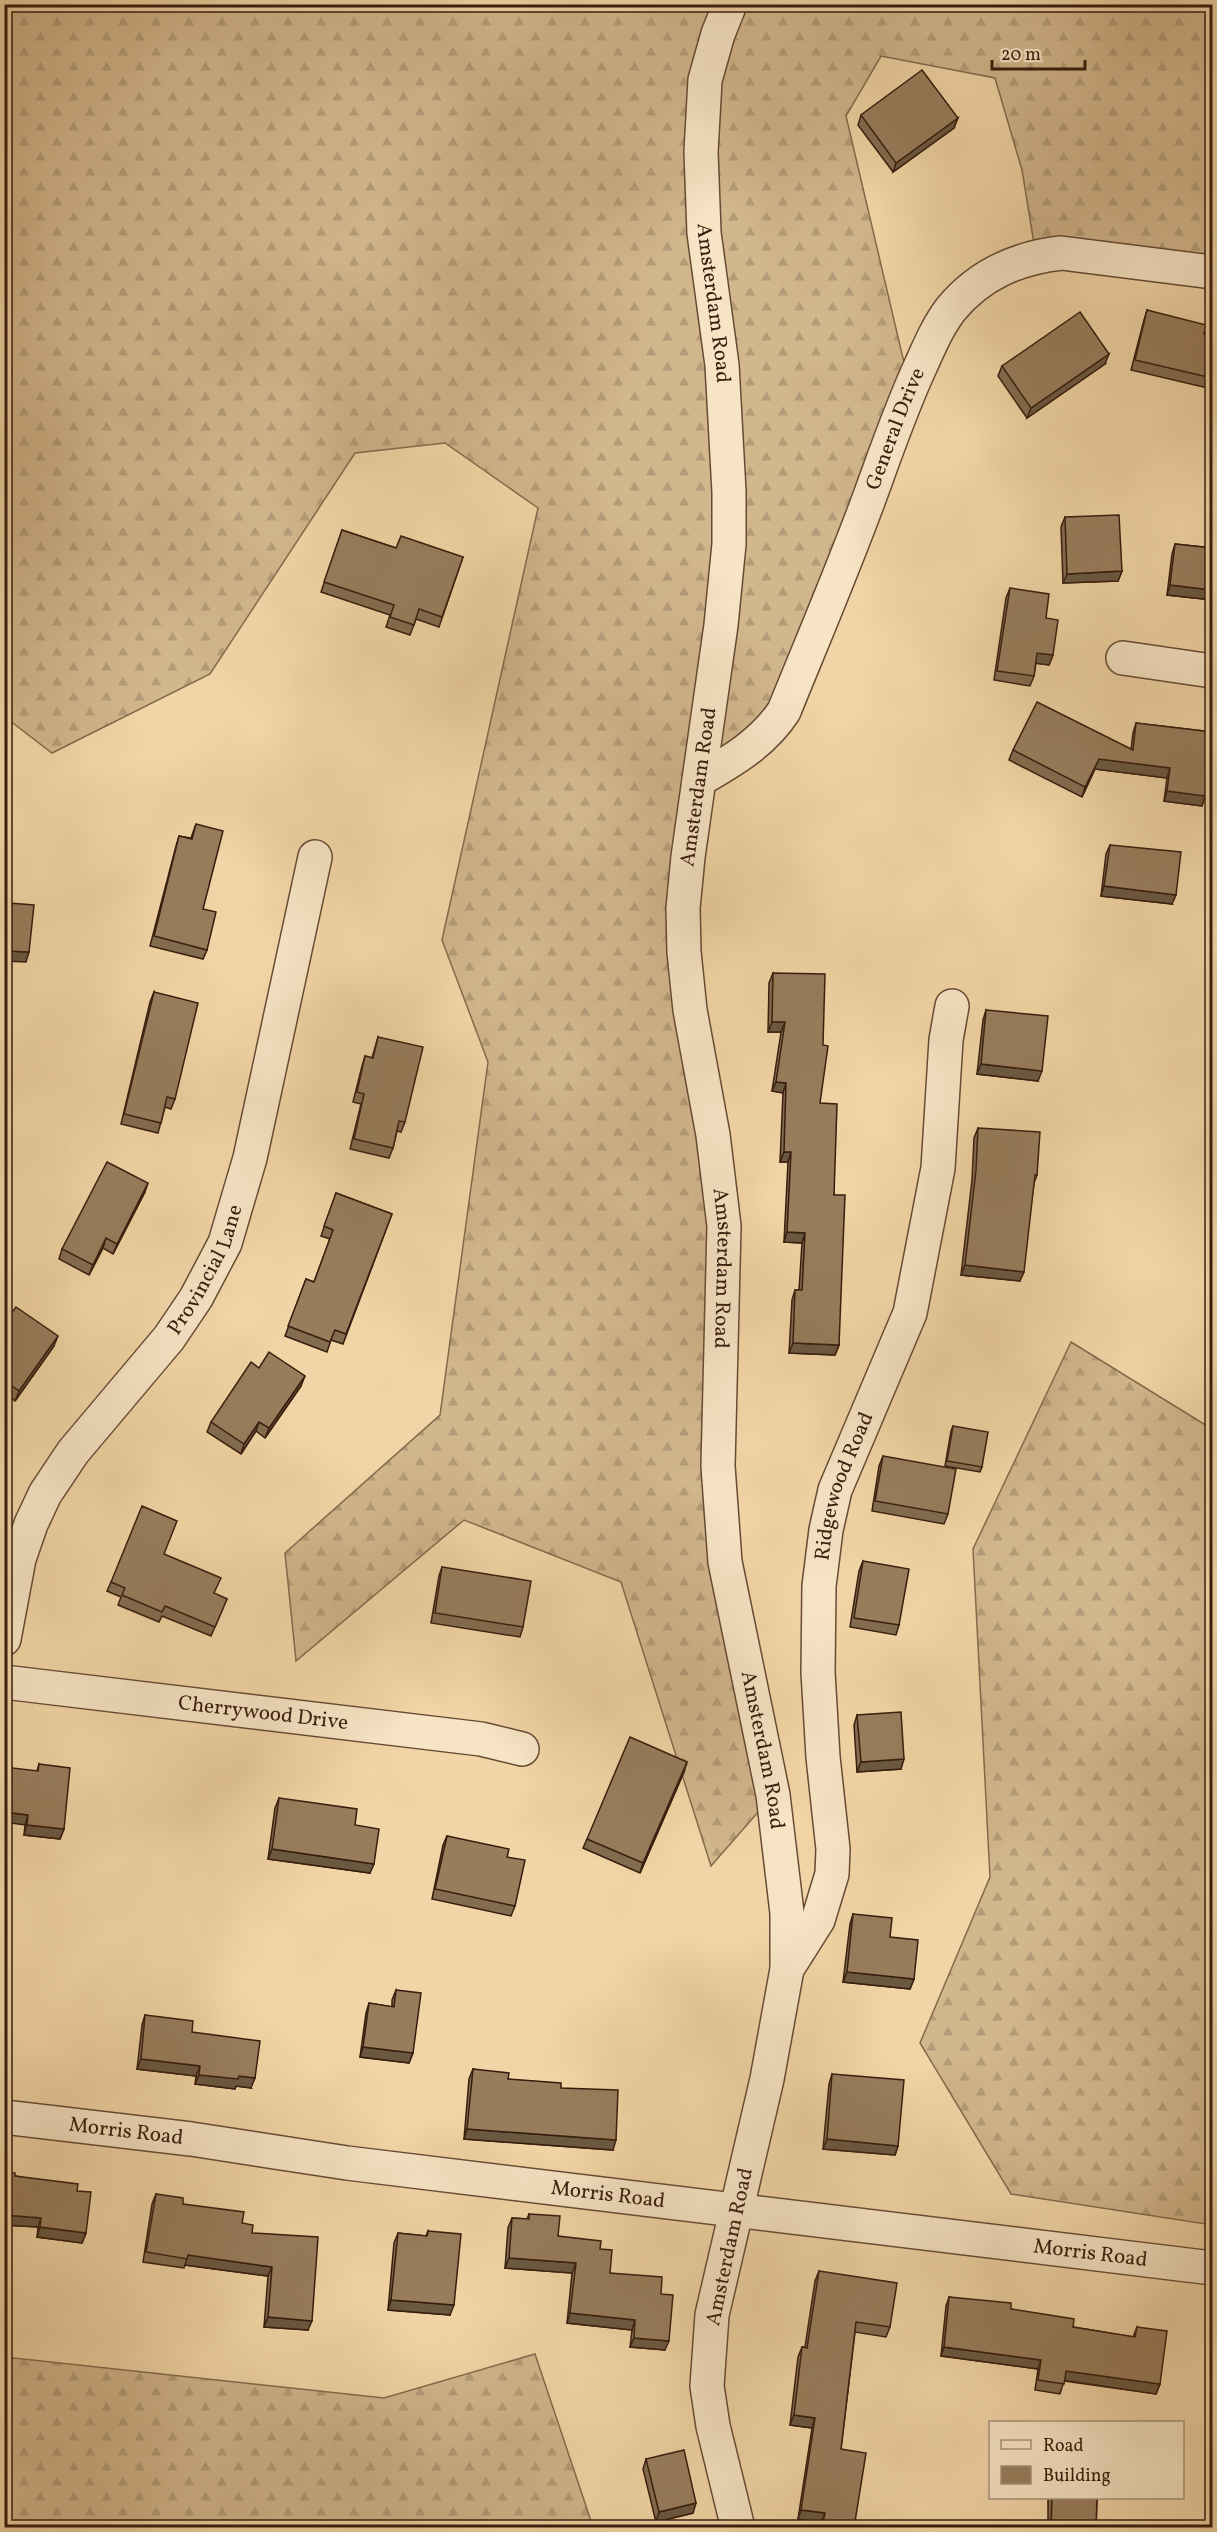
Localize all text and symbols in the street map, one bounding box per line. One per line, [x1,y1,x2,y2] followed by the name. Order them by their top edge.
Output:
[992,33,1085,71] scale bar
[1001,43,1041,68] text: 20 m
[689,223,737,384] street label: Amsterdam Road
[859,363,932,494] street label: General Drive
[673,705,725,869] street label: Amsterdam Road
[705,1186,739,1349] street label: Amsterdam Road
[161,1201,250,1341] street label: Provincial Lane
[808,1408,881,1562] street label: Ridgewood Road
[733,1668,791,1831] street label: Amsterdam Road
[177,1688,350,1738] street label: Cherrywood Drive
[67,2110,185,2152] street label: Morris Road
[699,2165,761,2329] street label: Amsterdam Road
[549,2173,667,2216] street label: Morris Road
[1032,2232,1149,2275] street label: Morris Road
[989,2421,1184,2499] legend
[1043,2434,1084,2459] text: Road
[1043,2464,1111,2489] text: Building

